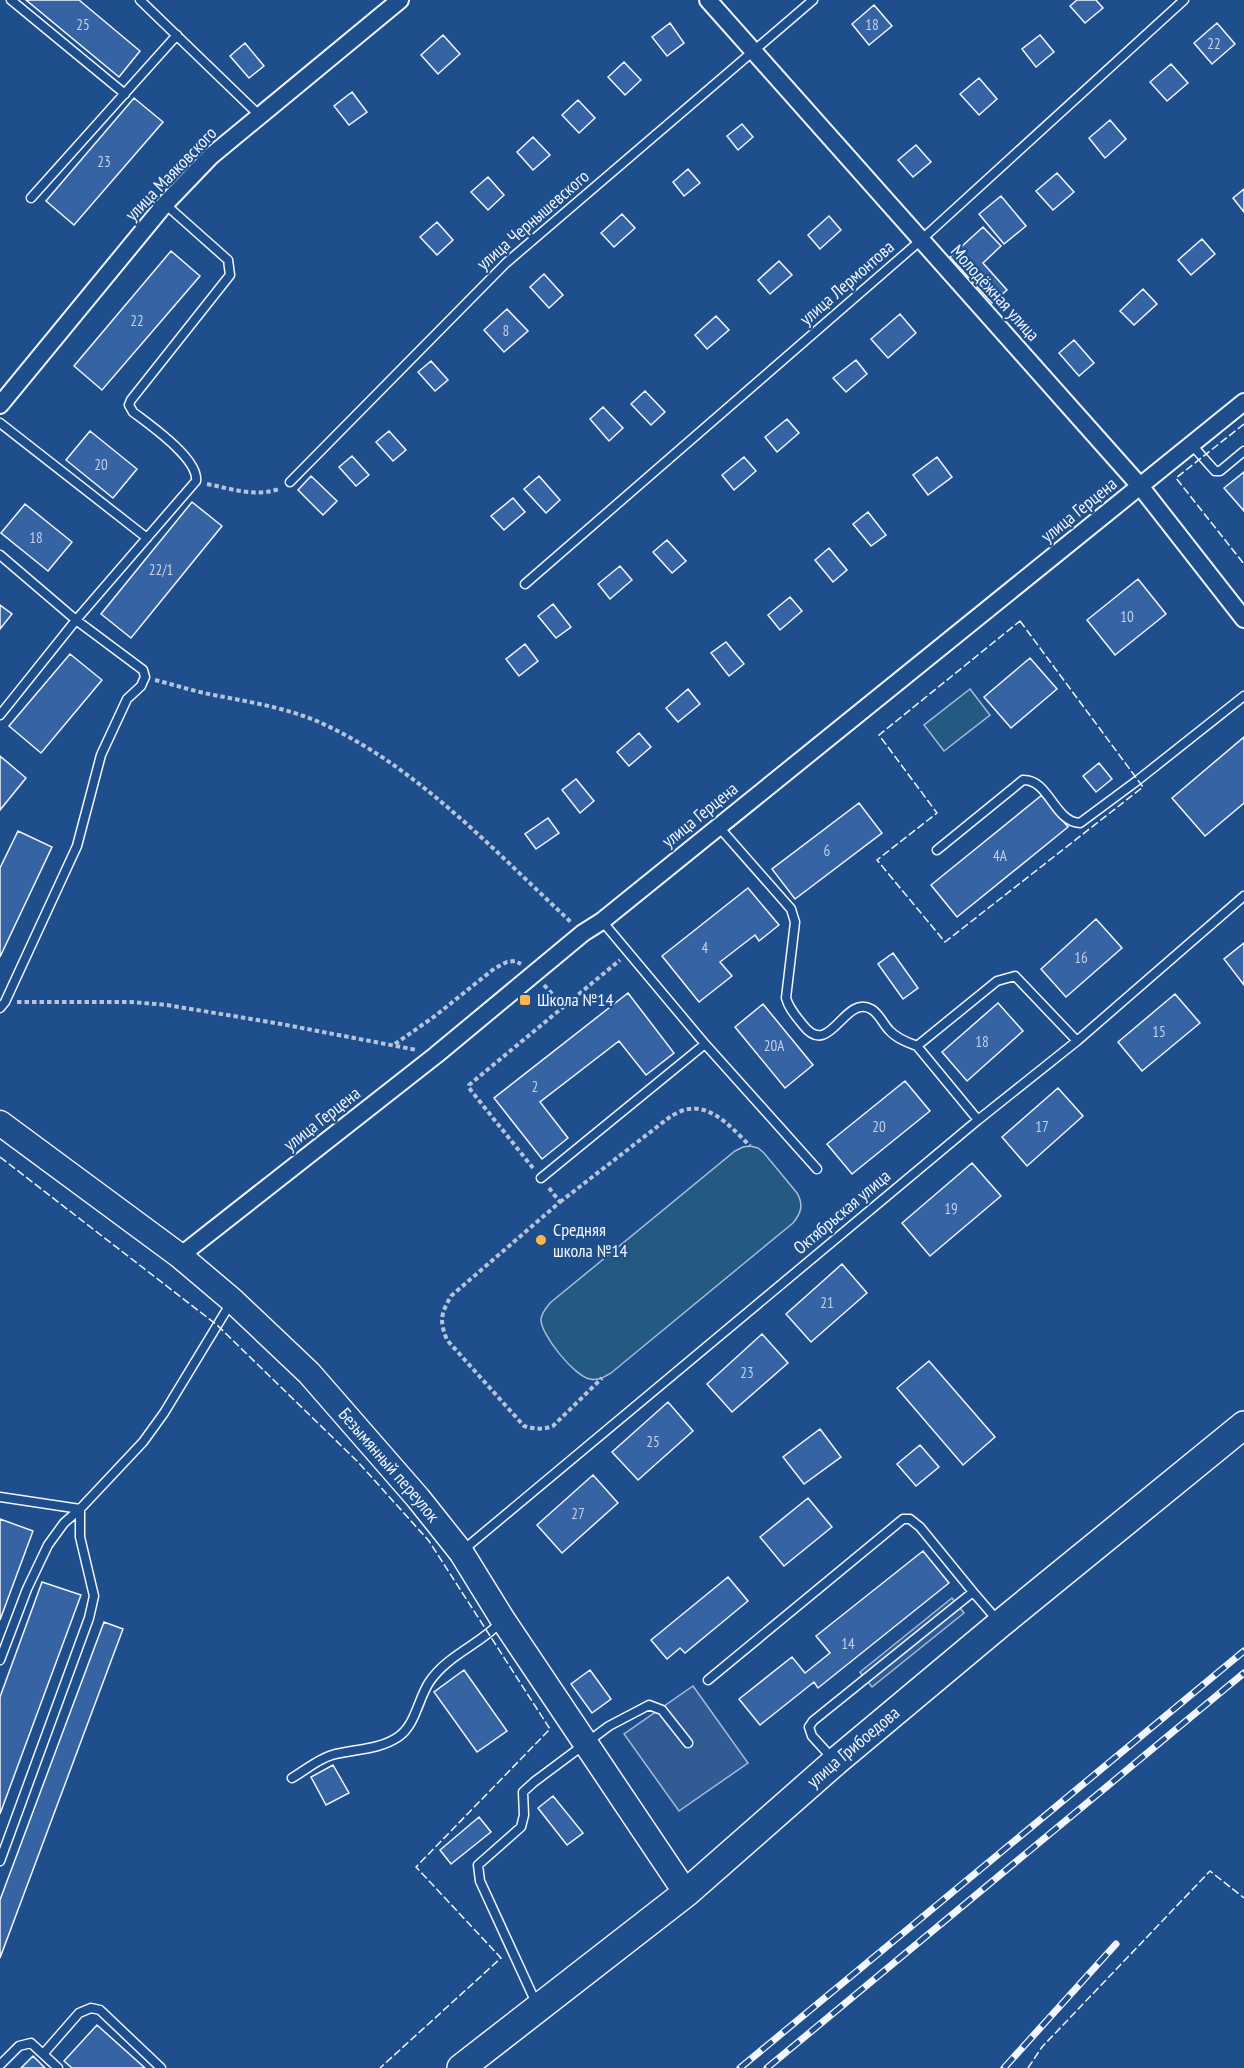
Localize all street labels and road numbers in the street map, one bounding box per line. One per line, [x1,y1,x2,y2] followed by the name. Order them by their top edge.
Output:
[120,122,221,226] street label: улица Маяковского
[472,164,594,275] street label: улица Чернышевского
[795,235,899,330] street label: улица Лермонтова
[946,240,1045,346] street label: Молодёжная улица
[1036,472,1121,547] street label: улица Герцена
[657,777,742,852] street label: улица Герцена
[279,1081,365,1156] street label: улица Герцена
[788,1164,895,1259] street label: Октябрьская улица
[334,1403,445,1527] street label: Безымянный переулок
[802,1701,904,1792] street label: улица Грибоедова

